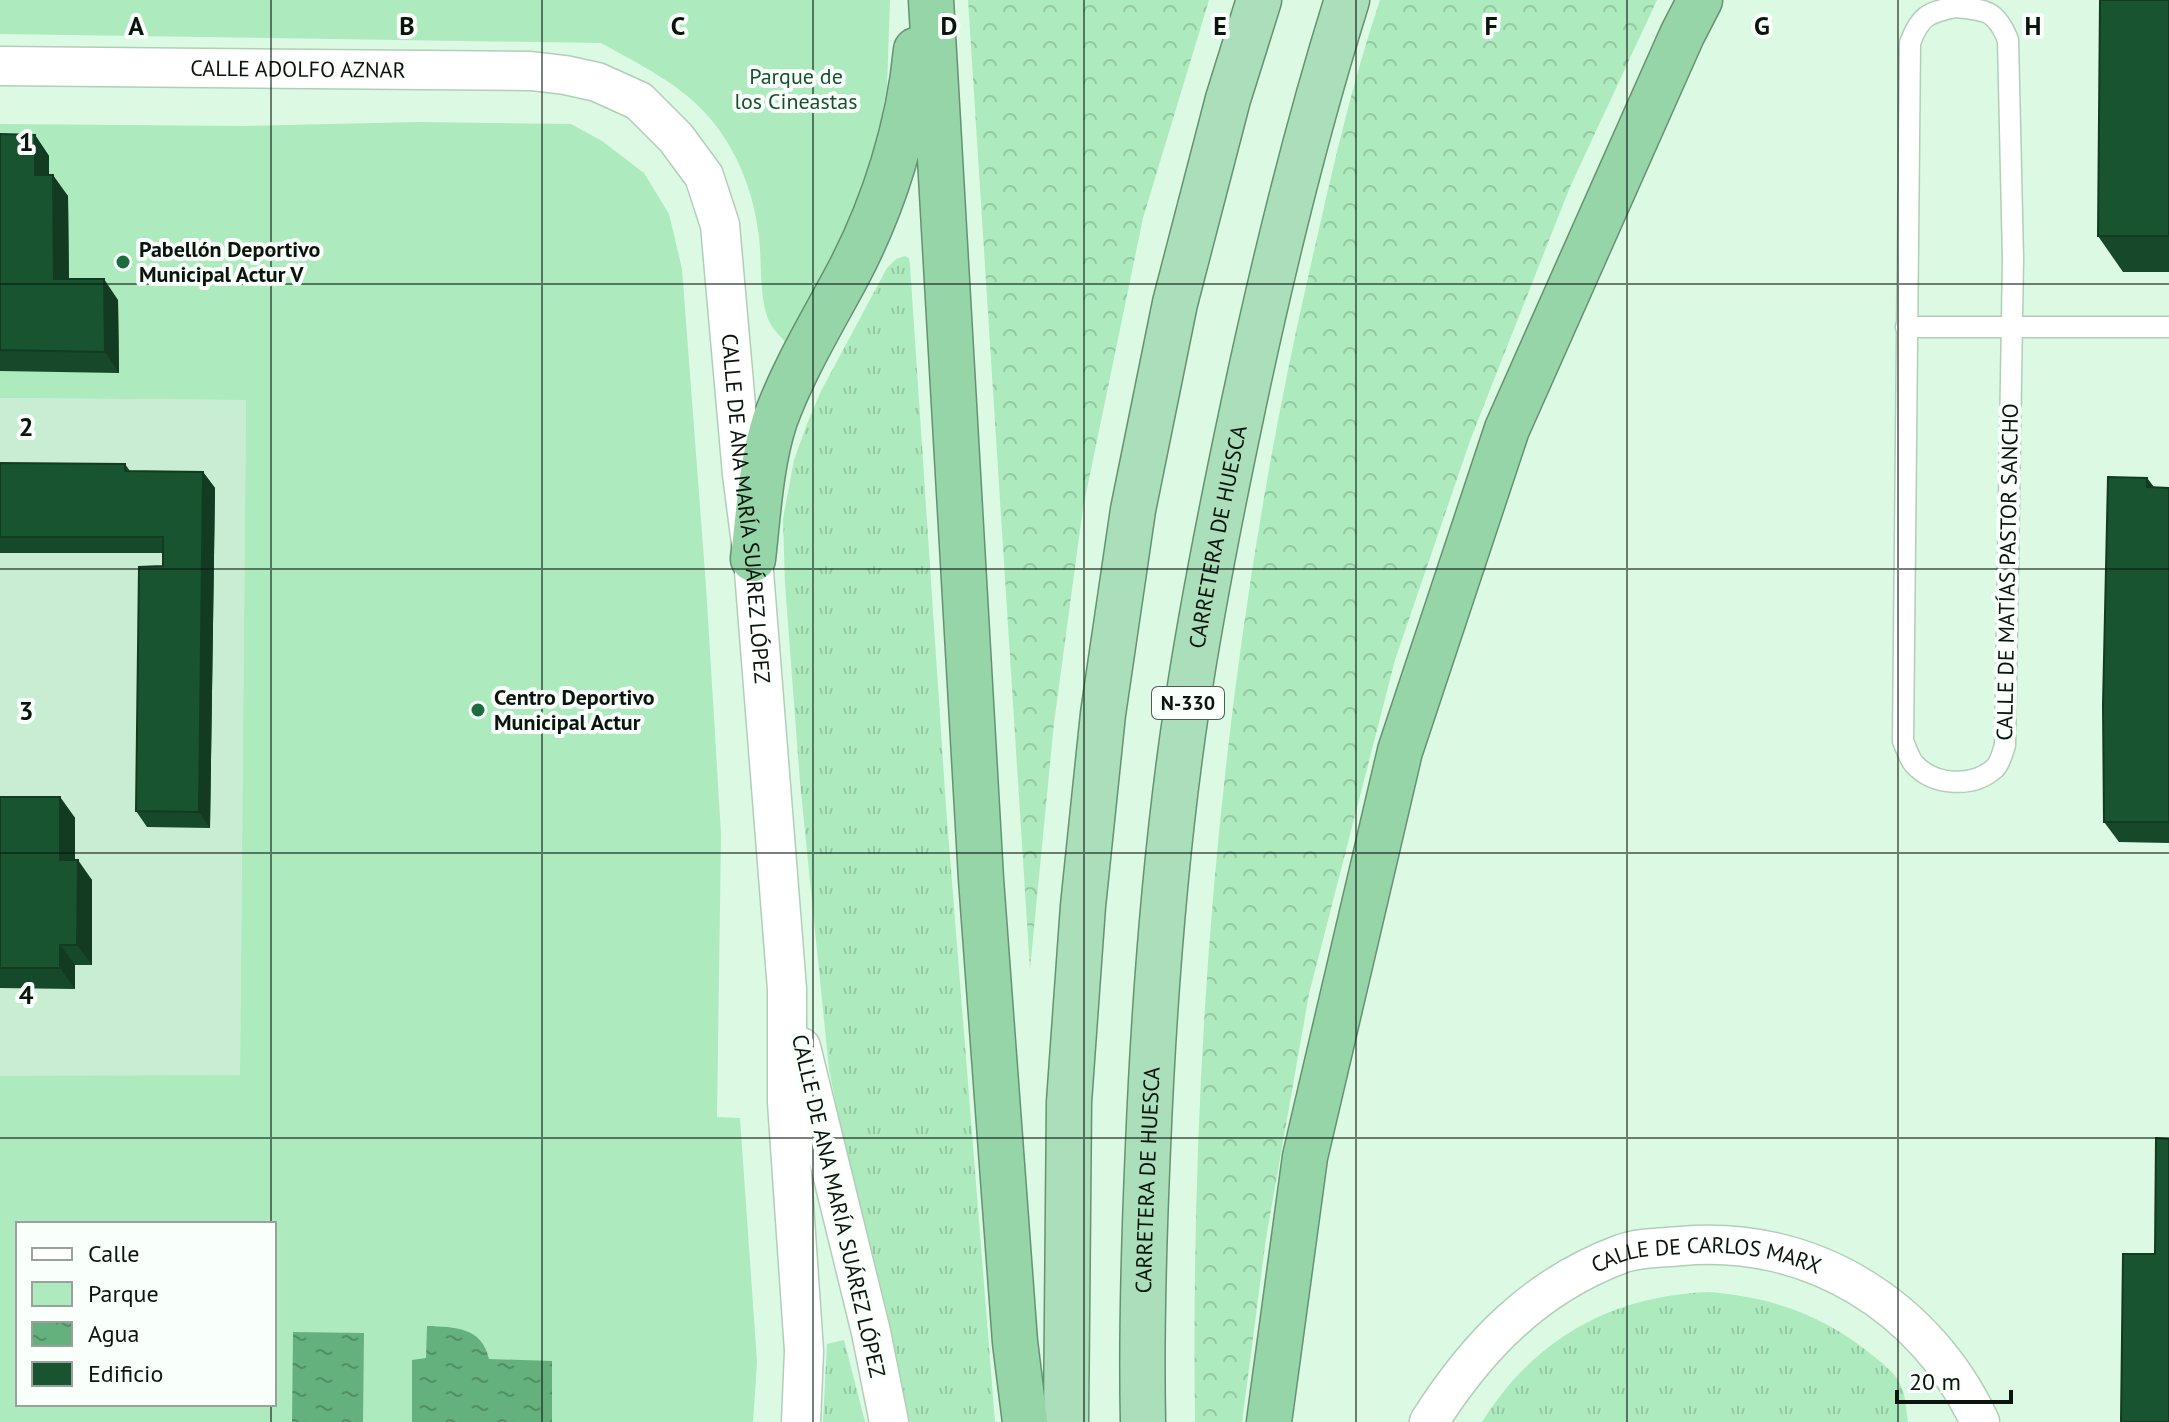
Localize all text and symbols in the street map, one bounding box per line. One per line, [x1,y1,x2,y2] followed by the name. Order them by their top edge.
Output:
[128,9,144,42] text: A
[399,9,415,42] text: B
[671,9,685,42] text: C
[941,9,957,42] text: D
[1213,9,1227,42] text: E
[1484,9,1498,42] text: F
[1754,9,1770,42] text: G
[2025,9,2041,42] text: H
[190,54,406,84] street label: CALLE ADOLFO AZNAR
[735,62,857,115] park label: Parque de los Cineastas
[19,125,33,158] text: 1
[139,235,321,288] place label: Pabellón Deportivo Municipal Actur V
[114,253,132,271] marker: Pabellón Deportivo Municipal Actur V
[716,332,777,685] street label: CALLE DE ANA MARÍA SUÁREZ LÓPEZ
[1990,403,2024,741] street label: CALLE DE MATÍAS PASTOR SANCHO
[19,410,33,443] text: 2
[1182,422,1253,650] street label: CARRETERA DE HUESCA
[494,683,655,736] place label: Centro Deportivo Municipal Actur
[1152,687,1224,719] road number: N-330
[19,694,33,727] text: 3
[469,701,487,719] marker: Centro Deportivo Municipal Actur
[19,978,34,1011] text: 4
[786,1032,892,1380] street label: CALLE DE ANA MARÍA SUÁREZ LÓPEZ
[1129,1066,1166,1294] street label: CARRETERA DE HUESCA
[16,1222,276,1406] legend
[1587,1231,1825,1280] text: CALLE DE CARLOS MARX
[88,1238,139,1269] text: Calle
[1589,1259,1823,1285] street label: CALLE DE CARLOS MARX
[88,1278,159,1309] text: Parque
[88,1318,139,1349] text: Agua
[1897,1354,2011,1404] scale bar
[88,1358,163,1389] text: Edificio
[1909,1366,1961,1397] text: 20 m

